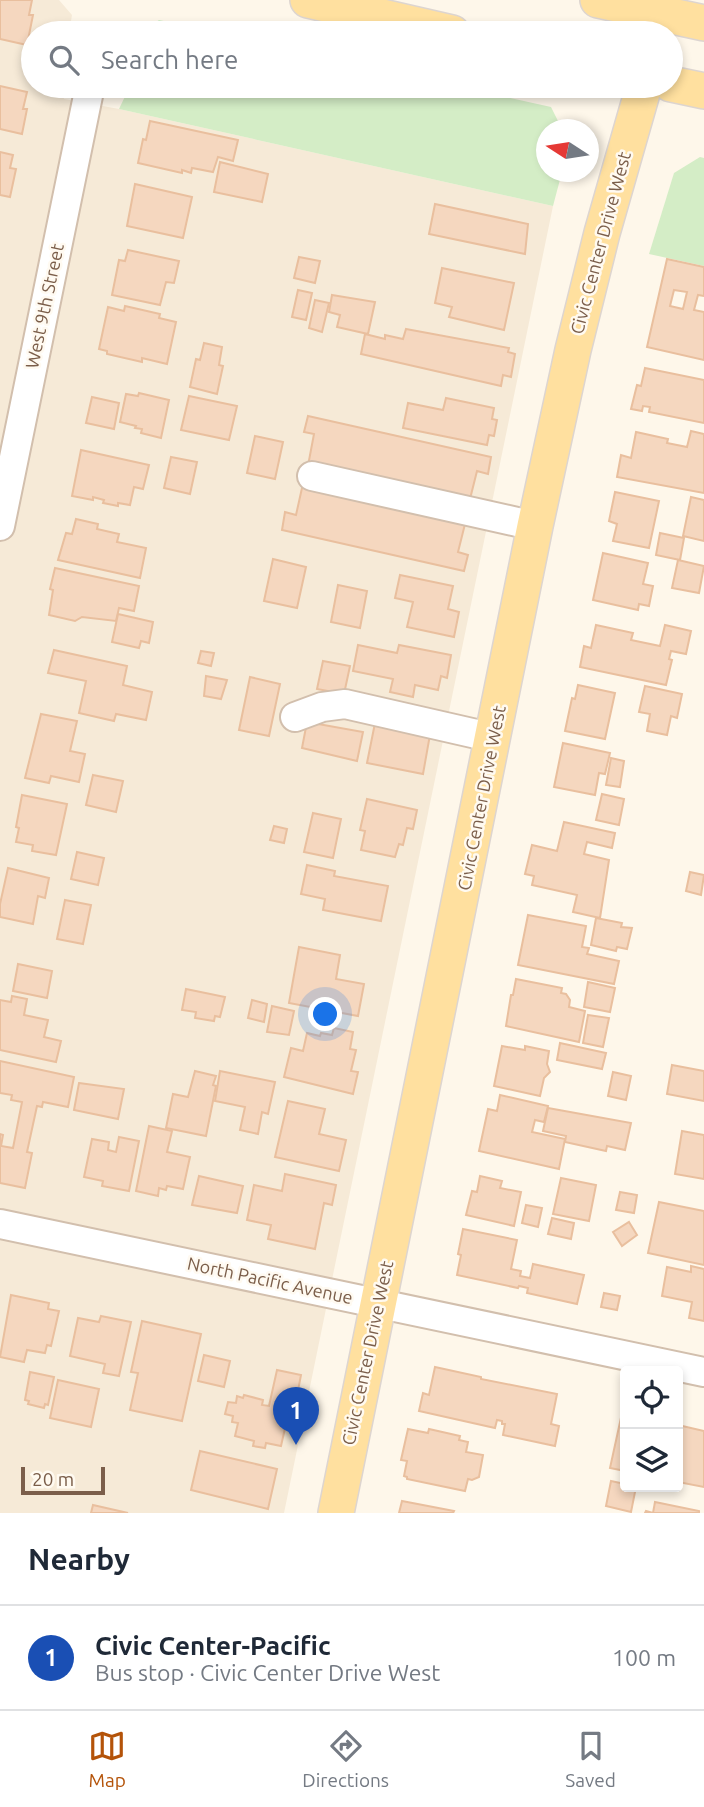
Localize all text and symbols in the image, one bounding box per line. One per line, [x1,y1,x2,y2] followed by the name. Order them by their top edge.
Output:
[21,21,683,98] search box
[45,41,83,79] icon: search
[101,45,238,74] text: Search here
[536,119,599,182] north arrow
[566,149,634,336] street label: Civic Center Drive West
[21,241,67,370] street label: West 9th Street
[453,704,509,892] street label: Civic Center Drive West
[308,997,342,1031] your location
[186,1253,355,1307] street label: North Pacific Avenue
[338,1259,396,1447] street label: Civic Center Drive West
[620,1366,683,1492] map controls
[620,1366,683,1429] button: locate
[273,1387,319,1445] pin: 1
[620,1429,683,1492] button: layers
[21,1464,105,1496] scale bar
[32,1468,74,1490] text: 20 m
[28,1542,130,1576] text: Nearby
[95,1631,331,1660] text: Civic Center-Pacific
[45,1645,57,1670] text: 1
[612,1645,676,1670] text: 100 m
[95,1660,440,1685] text: Bus stop · Civic Center Drive West
[88,1727,126,1791] tab: Map
[302,1727,389,1791] tab: Directions
[565,1727,616,1791] tab: Saved

